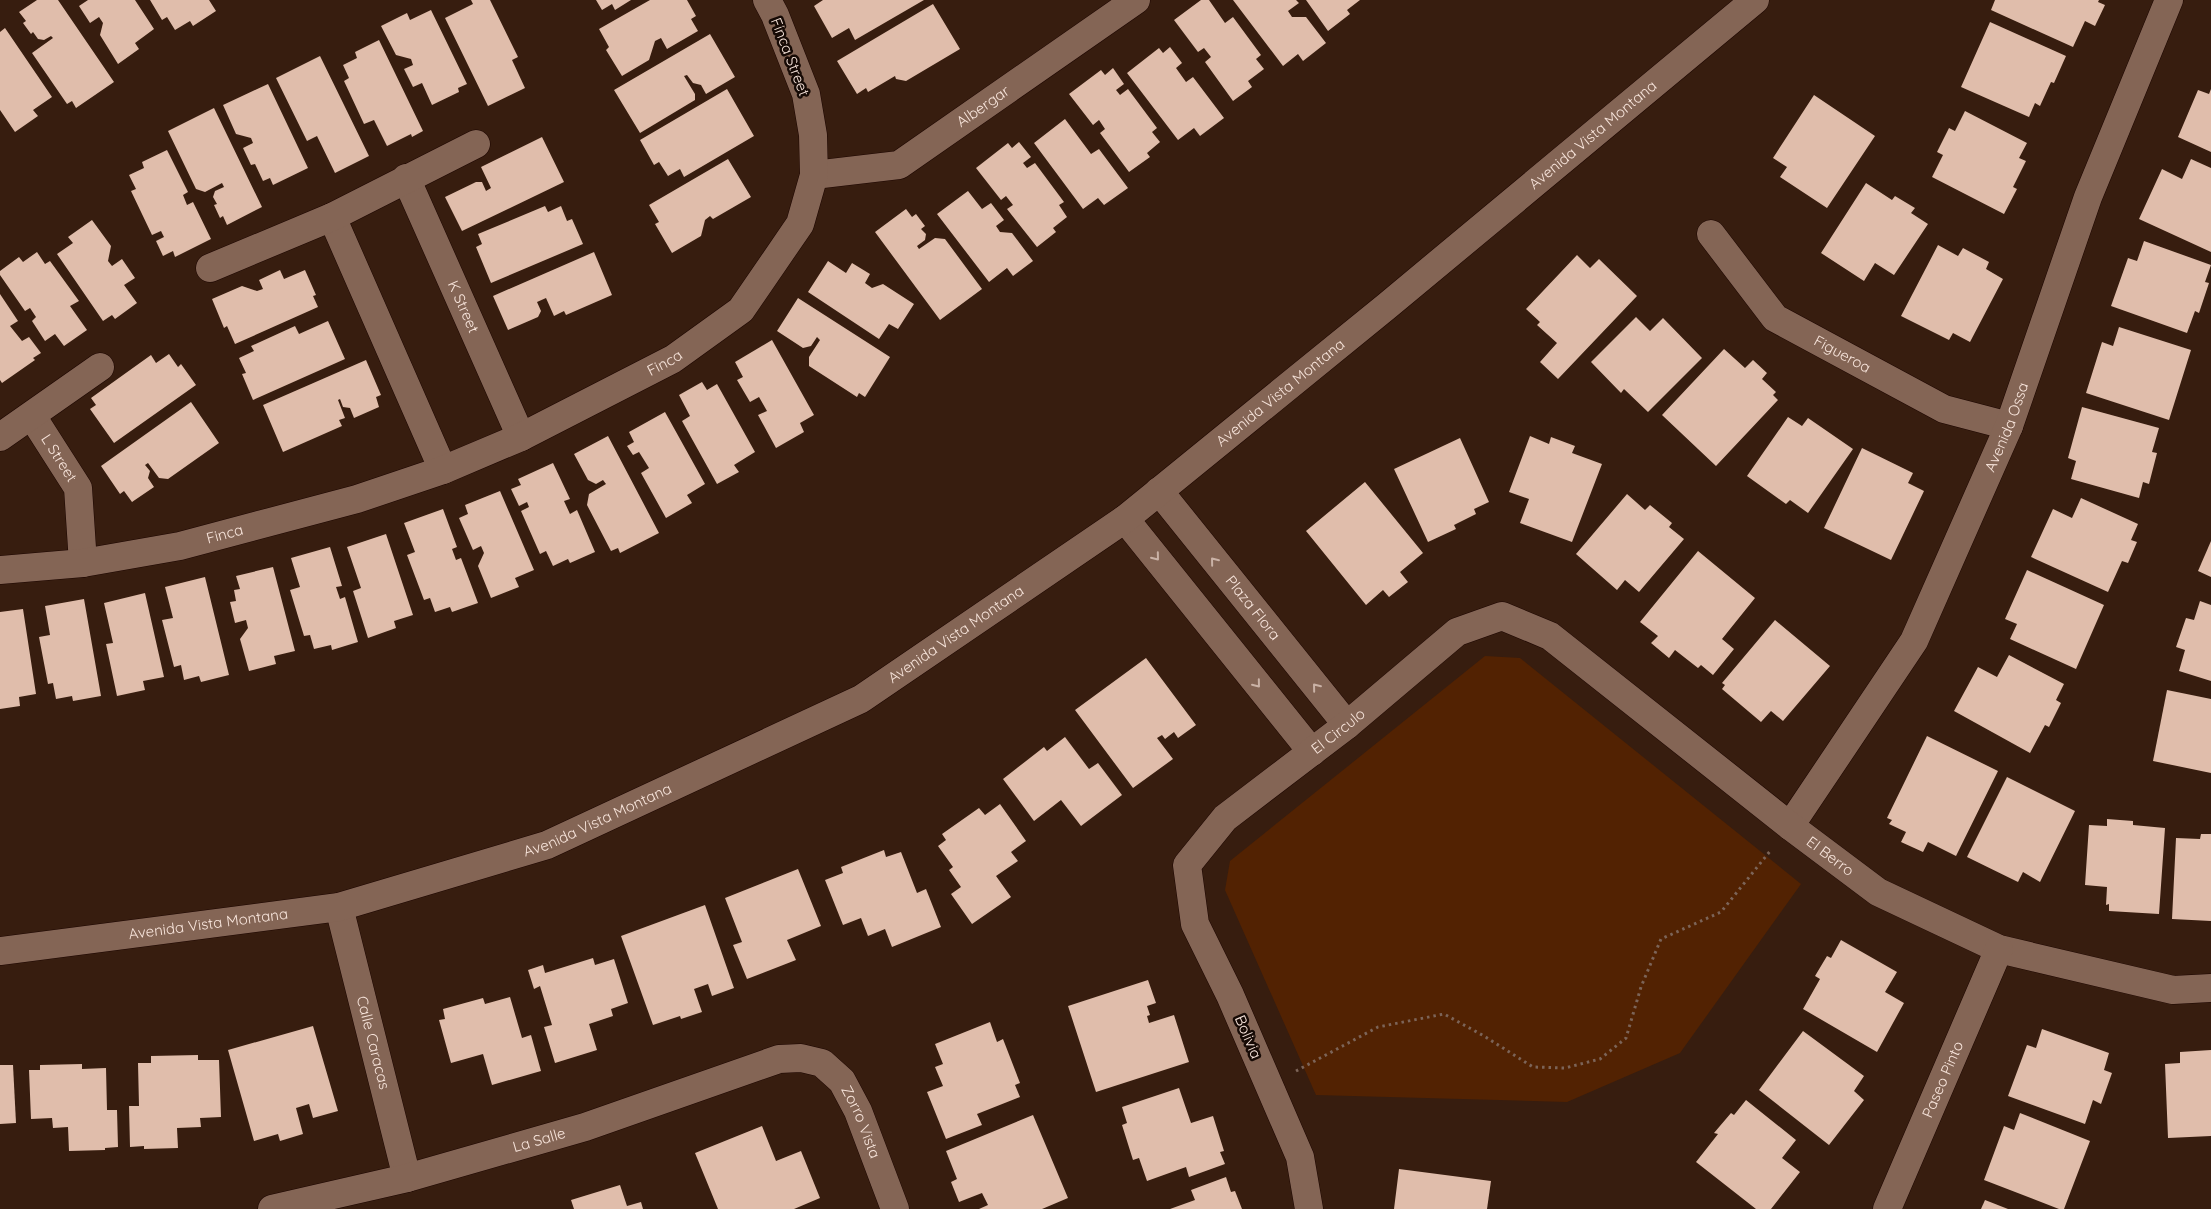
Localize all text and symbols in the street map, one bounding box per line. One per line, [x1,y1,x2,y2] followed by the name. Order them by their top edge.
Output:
[767,15,814,99] street label: Finca Street
[1525,76,1660,193] street label: Avenida Vista Montana
[953,81,1013,131] street label: Albergar
[444,278,484,336] street label: K Street
[1811,331,1874,377] street label: Figueroa
[1212,334,1348,450] street label: Avenida Vista Montana
[644,345,686,380] street label: Finca
[1980,380,2032,475] street label: Avenida Ossa
[37,430,82,485] street label: L Street
[204,520,245,548] street label: Finca
[1150,551,1159,560] one-way arrow
[1211,557,1220,566] one-way arrow
[1222,571,1285,644] street label: Plaza Flora
[884,581,1027,687] street label: Avenida Vista Montana
[1252,678,1261,687] one-way arrow
[1314,684,1322,693] one-way arrow
[1307,704,1369,758] street label: El Circulo
[521,778,674,861] street label: Avenida Vista Montana
[1803,832,1858,880] street label: El Berro
[127,904,289,943] street label: Avenida Vista Montana
[353,994,394,1091] street label: Calle Caracas
[1231,1012,1266,1062] street label: Bolivia
[1917,1038,1967,1121] street label: Paseo Pinto
[837,1082,885,1161] street label: Zorro Vista
[510,1123,568,1156] street label: La Salle

